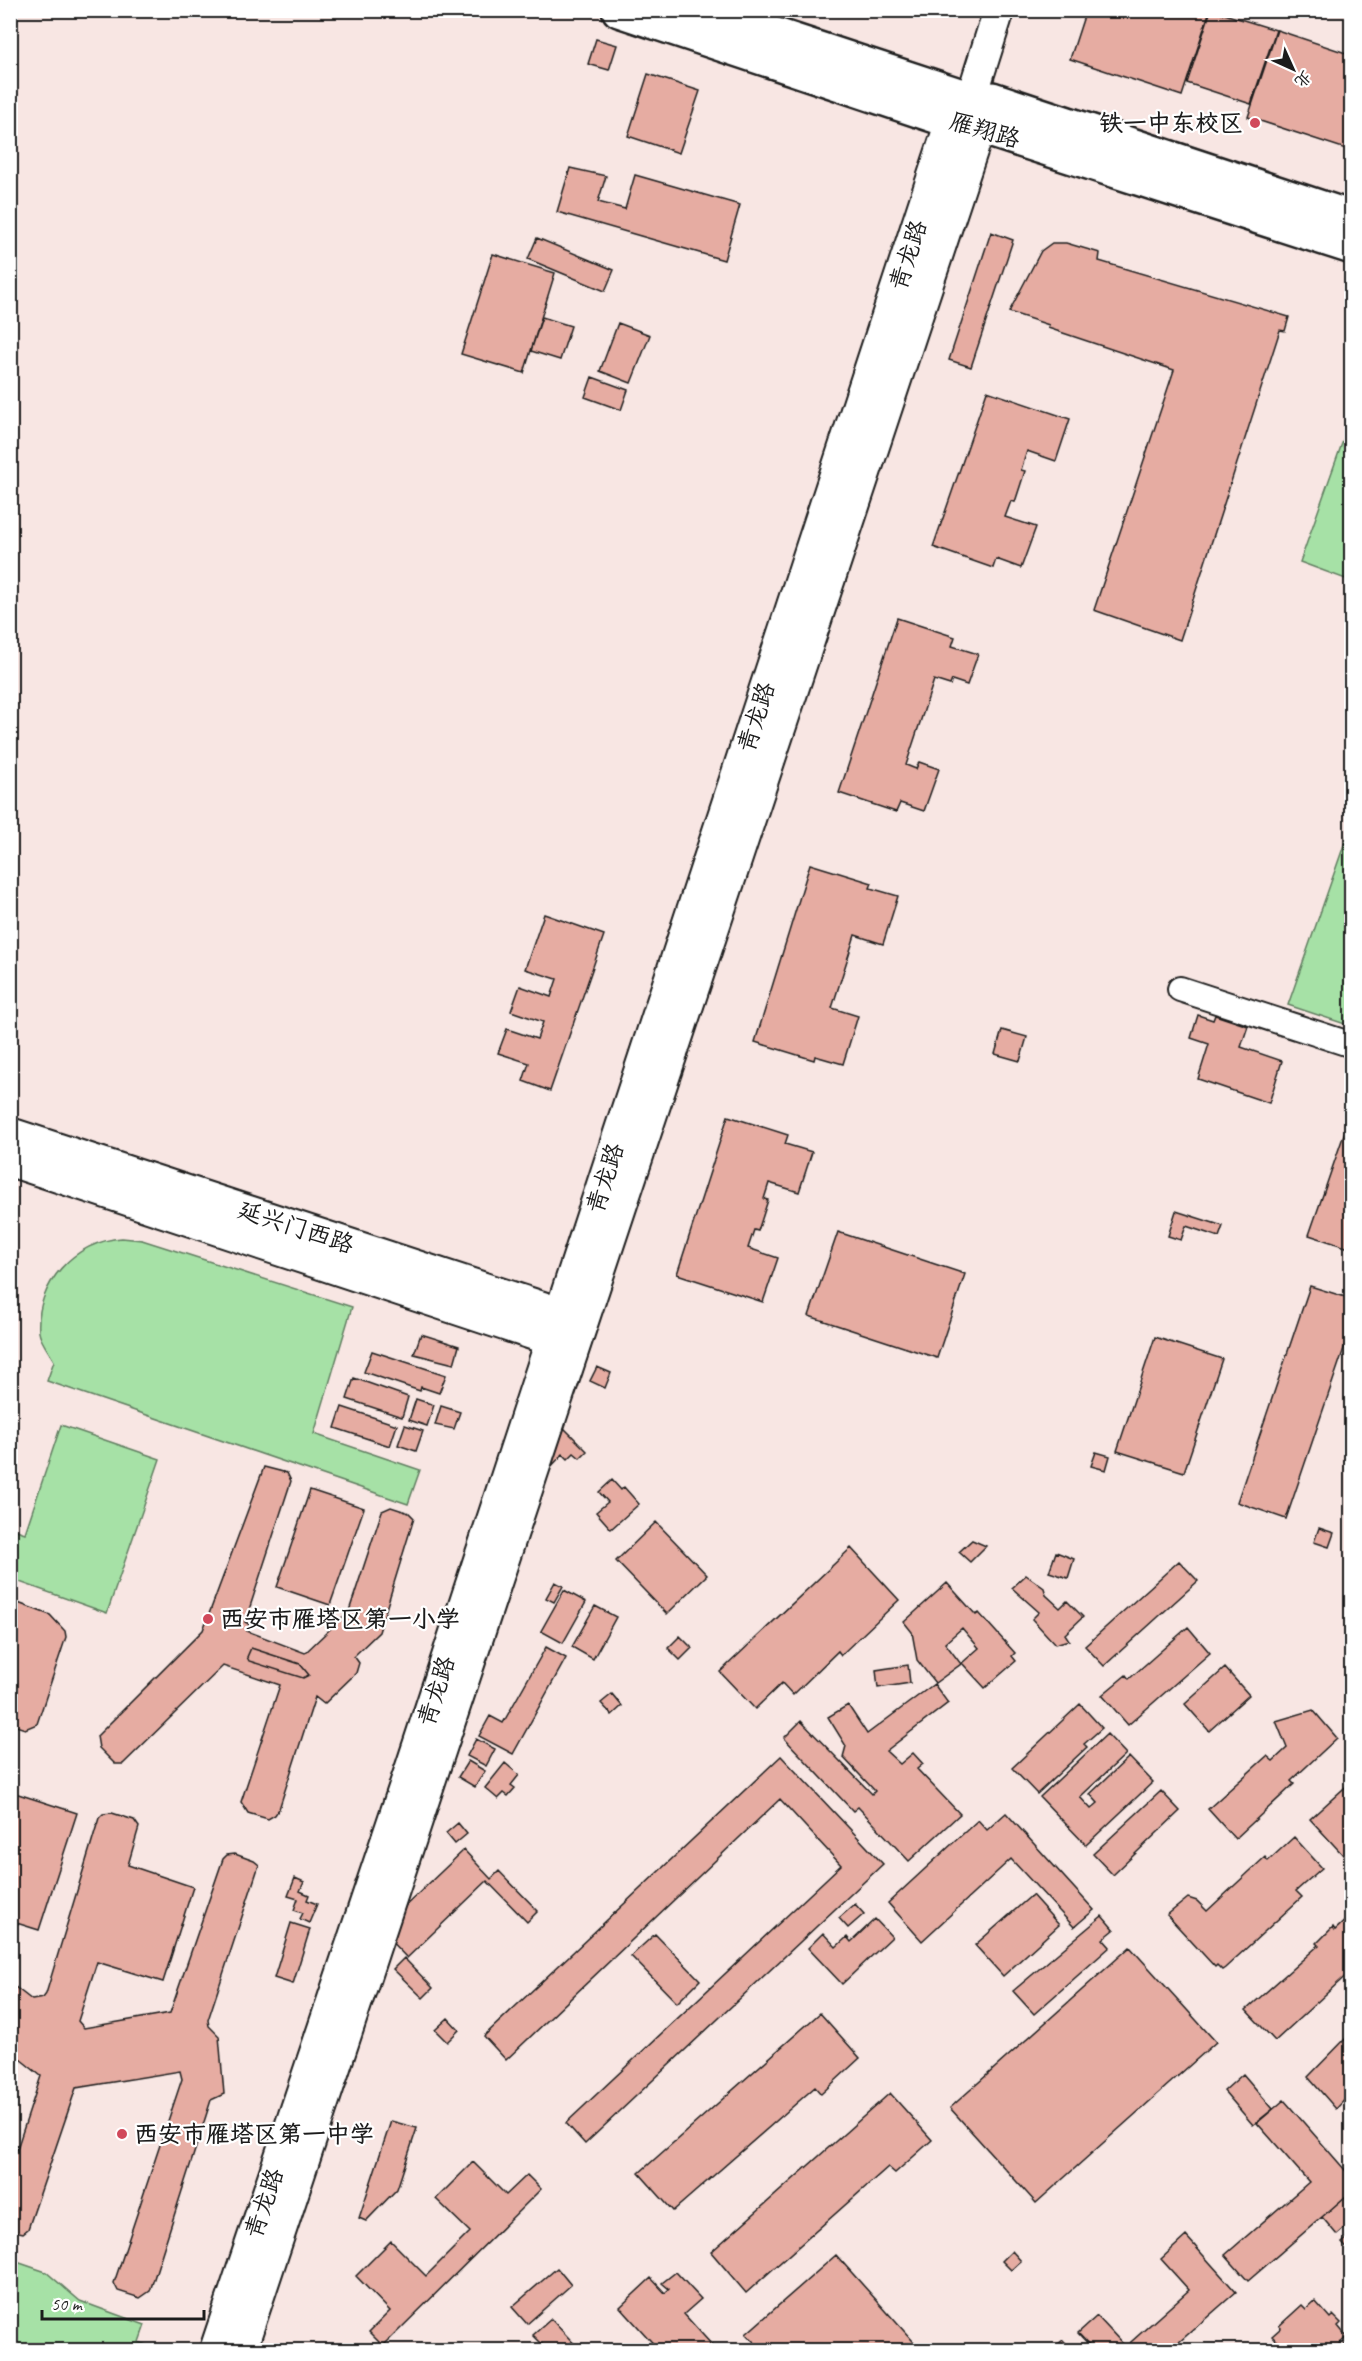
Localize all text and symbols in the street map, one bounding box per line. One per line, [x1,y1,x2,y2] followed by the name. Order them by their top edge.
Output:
[1263,39,1323,99] north arrow
[1290,66,1316,92] text: 北
[946,106,1024,154] street label: 雁翔路
[1099,108,1243,138] place label: 铁一中东校区
[1248,116,1262,130] marker: 铁一中东校区
[883,216,933,294] street label: 青龙路
[731,678,781,756] street label: 青龙路
[580,1139,630,1217] street label: 青龙路
[234,1194,358,1260] street label: 延兴门西路
[220,1604,460,1634] place label: 西安市雁塔区第一小学
[201,1612,215,1626] marker: 西安市雁塔区第一小学
[411,1652,461,1730] street label: 青龙路
[134,2119,374,2149] place label: 西安市雁塔区第一中学
[115,2127,129,2141] marker: 西安市雁塔区第一中学
[238,2164,290,2242] street label: 青龙路
[42,2283,204,2321] scale bar
[51,2293,84,2315] text: 50 m

